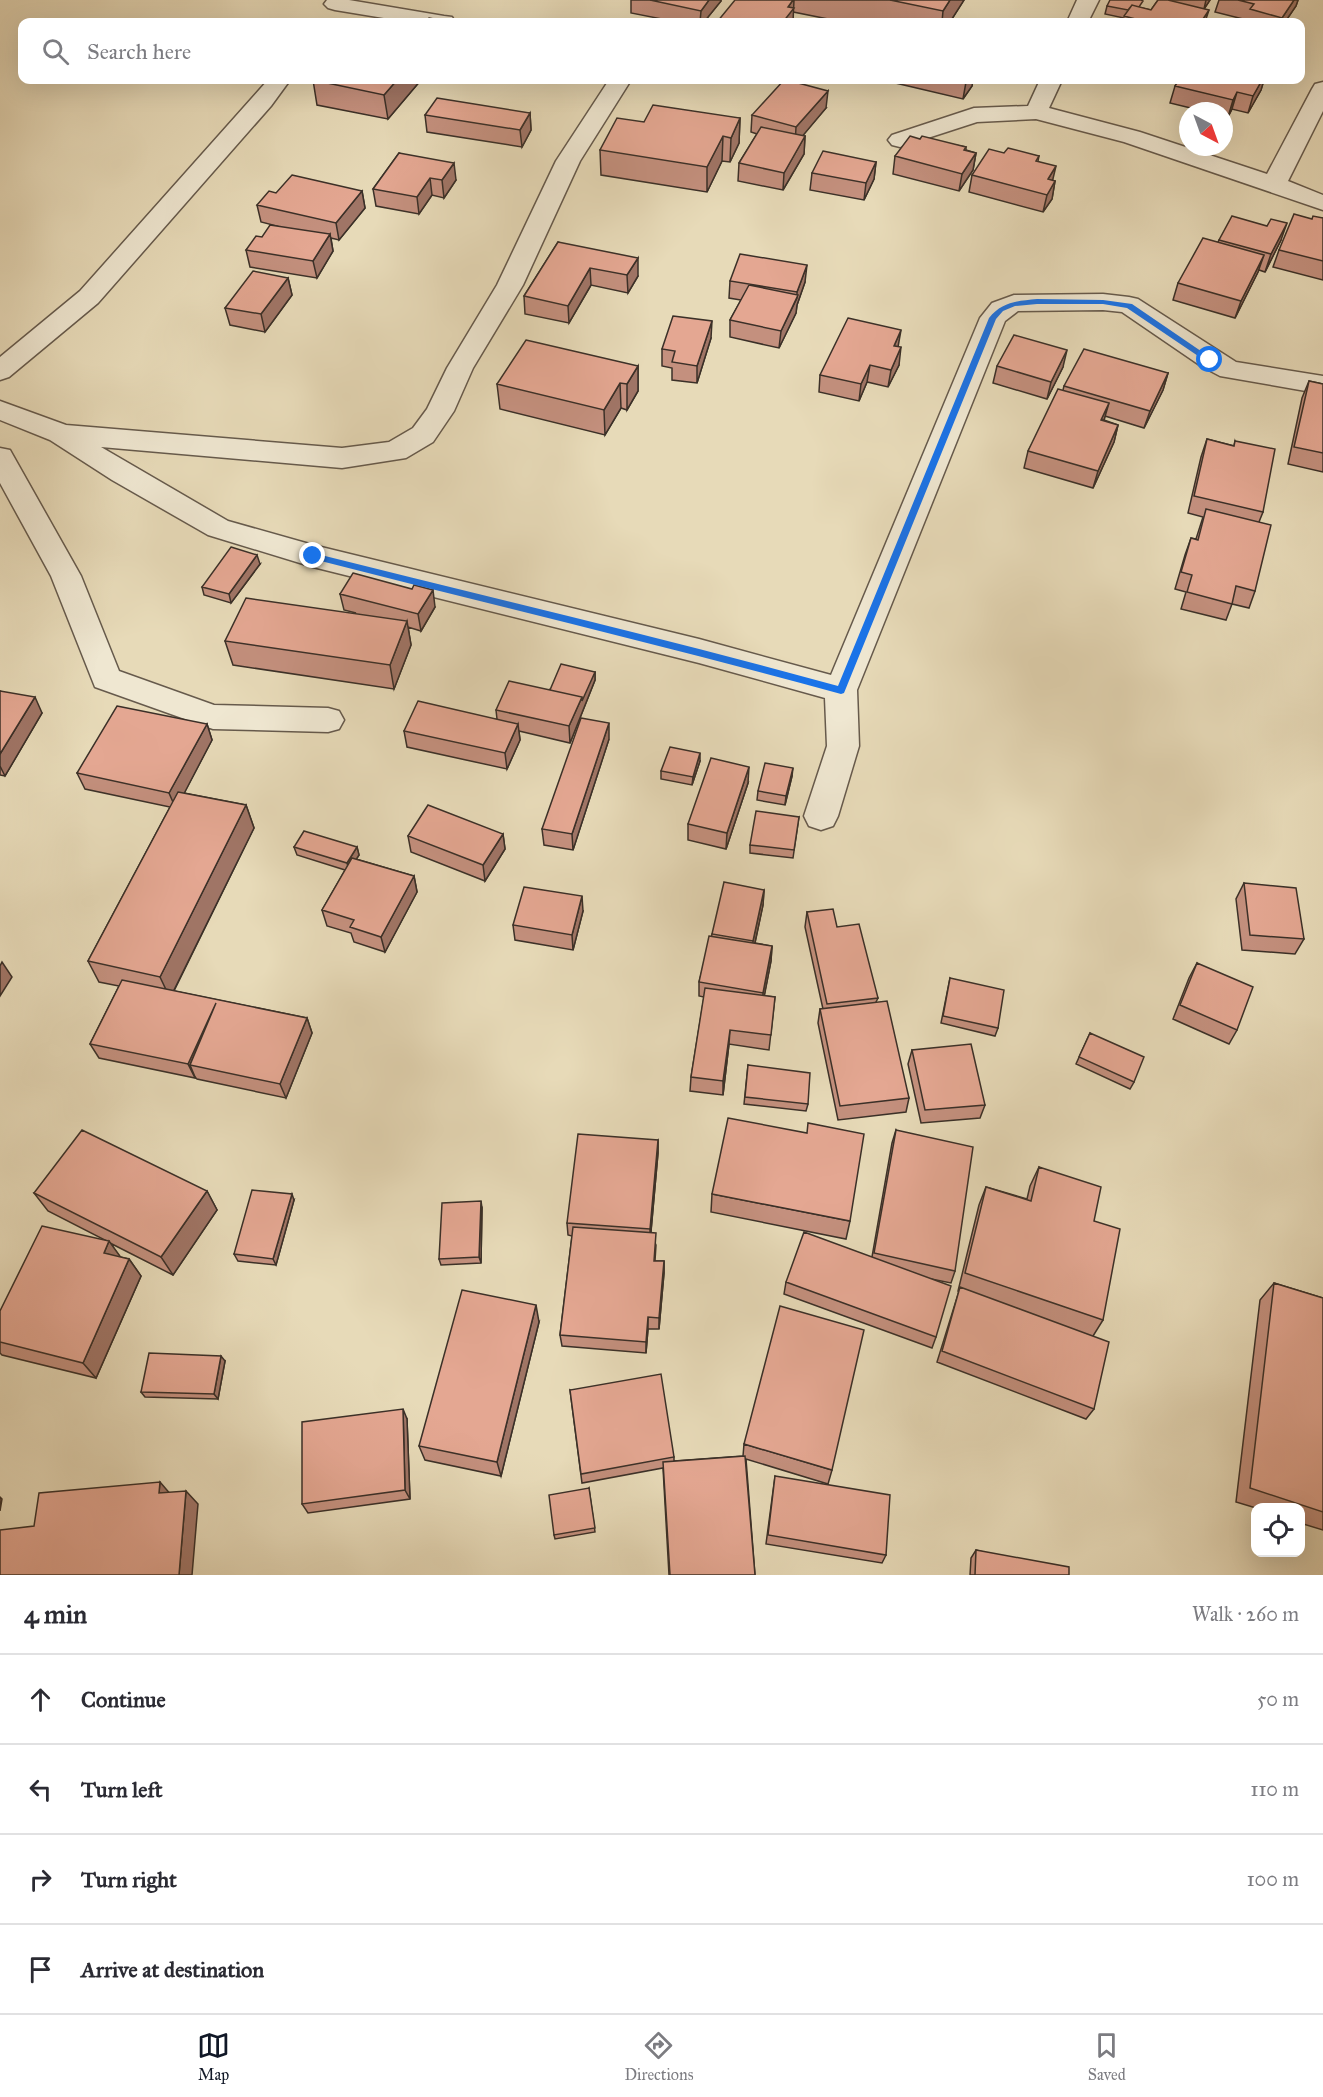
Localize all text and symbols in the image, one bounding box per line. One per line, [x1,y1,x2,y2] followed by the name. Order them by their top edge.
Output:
[18,18,1305,84] search box
[39,35,72,68] icon: search
[87,38,191,65] text: Search here
[1179,102,1233,156] north arrow
[1196,346,1222,372] route start
[299,542,325,568] route end
[1251,1503,1305,1557] map controls
[1251,1503,1305,1557] button: locate
[24,1598,87,1630] text: 4 min
[1192,1602,1299,1626] text: Walk · 260 m
[24,1683,57,1716] icon: ahead
[81,1686,166,1713] text: Continue
[1257,1687,1299,1711] text: 50 m
[24,1773,57,1806] icon: left
[81,1776,163,1803] text: Turn left
[1251,1777,1299,1801] text: 110 m
[24,1863,57,1896] icon: right
[81,1866,177,1893] text: Turn right
[1247,1867,1299,1891] text: 100 m
[24,1953,57,1986] icon: arrive
[81,1956,264,1983] text: Arrive at destination
[197,2029,230,2084] tab: Map
[624,2029,693,2084] tab: Directions
[1088,2029,1126,2084] tab: Saved

